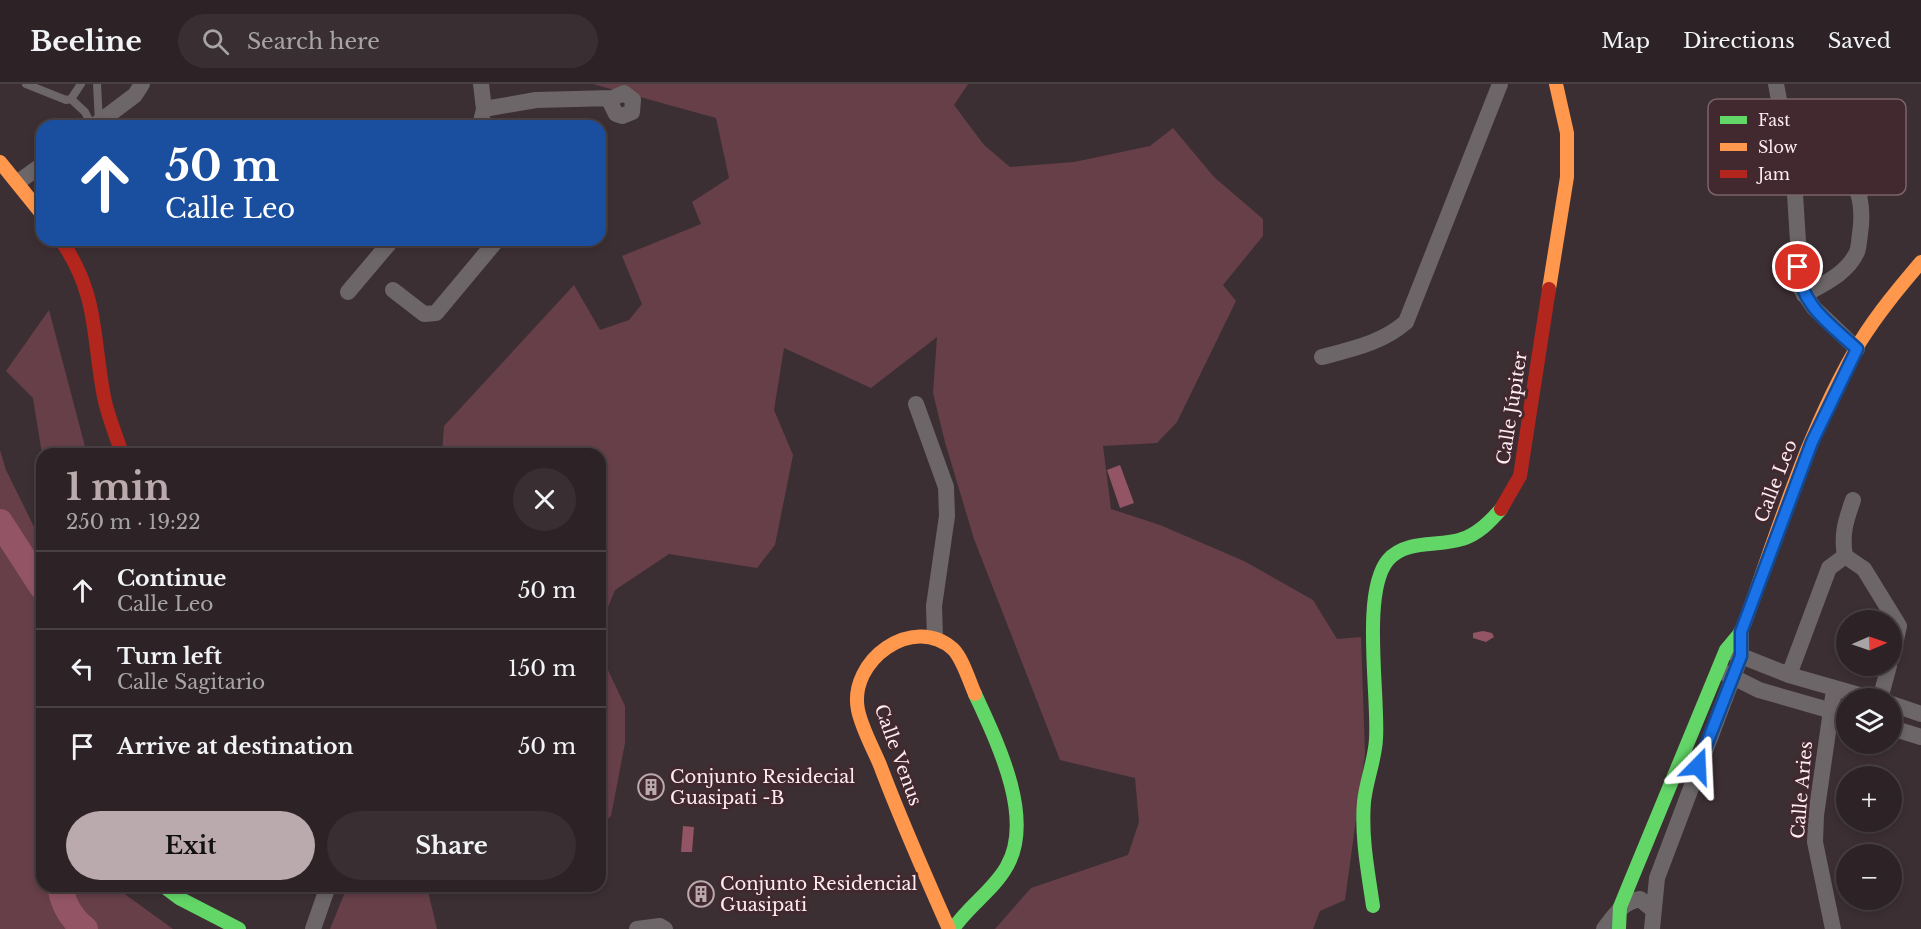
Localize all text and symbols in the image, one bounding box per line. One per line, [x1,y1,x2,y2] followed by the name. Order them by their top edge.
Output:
[178,14,598,68] search box
[30,24,142,59] text: Beeline
[199,25,232,58] icon: search
[247,28,380,55] text: Search here
[1601,28,1650,54] text: Map
[1683,28,1795,54] text: Directions
[1828,28,1891,54] text: Saved
[1708,99,1906,195] legend
[1758,110,1790,130] text: Fast
[1758,137,1798,157] text: Slow
[165,140,279,192] text: 50 m
[66,144,144,222] icon: ahead
[1756,164,1790,184] text: Jam
[165,192,295,225] text: Calle Leo
[1772,241,1823,292] pin
[1781,250,1814,283] icon: arrive
[1492,349,1532,466] street label: Calle Júpiter
[1750,437,1802,525] street label: Calle Leo
[66,465,170,510] text: 1 min
[513,468,576,531] button: close
[66,510,200,534] text: 250 m · 19:22
[117,565,226,592] text: Continue
[66,574,99,607] icon: ahead
[518,577,576,604] text: 50 m
[117,592,213,616] text: Calle Leo
[1836,610,1902,676] north arrow
[1836,610,1902,910] map controls
[117,643,222,670] text: Turn left
[66,652,99,685] icon: left
[508,655,576,682] text: 150 m
[117,670,265,694] text: Calle Sagitario
[1836,688,1902,754] button: layers
[869,701,927,809] street label: Calle Venus
[66,730,99,763] icon: arrive
[117,733,354,760] text: Arrive at destination
[518,733,576,760] text: 50 m
[1666,734,1730,798] position arrow
[1787,740,1817,840] street label: Calle Aries
[670,766,855,809] place label: Conjunto Residecial Guasipati -B
[1836,766,1902,832] button: +
[636,772,666,802] building icon: Conjunto Residecial Guasipati -B
[66,811,315,880] button: Exit
[327,811,576,880] button: Share
[1836,844,1902,910] button: −
[720,873,918,916] place label: Conjunto Residencial Guasipati
[686,879,716,909] building icon: Conjunto Residencial Guasipati

